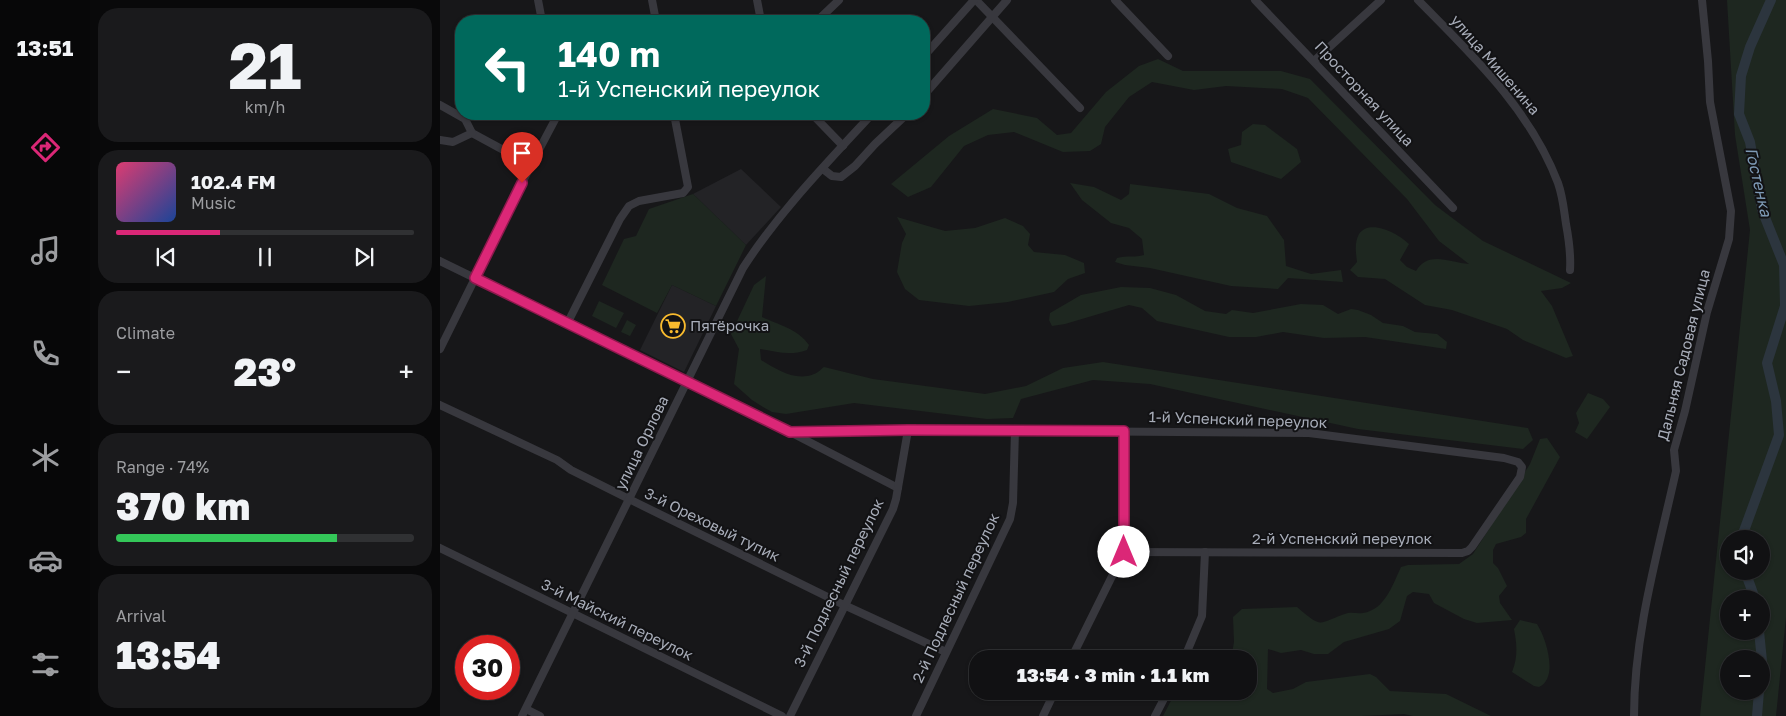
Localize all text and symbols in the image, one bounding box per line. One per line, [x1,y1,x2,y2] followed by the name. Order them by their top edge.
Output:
[1447,11,1544,118] street label: улица Мишенина
[228,25,302,103] text: 21
[558,33,660,75] text: 140 m
[17,34,73,61] text: 13:51
[475,35,540,100] icon: left
[1311,37,1418,150] street label: Просторная улица
[558,75,820,102] text: 1-й Успенский переулок
[245,97,285,117] text: km/h
[28,130,63,165] icon: directions
[501,132,543,183] pin
[508,139,536,167] icon: arrive
[1741,145,1777,219] water label: Гостенка
[191,170,276,193] text: 102.4 FM
[191,193,236,213] text: Music
[28,233,63,268] icon: music
[152,243,180,271] icon: previous
[251,243,279,271] icon: pause
[350,243,378,271] icon: next
[1653,267,1713,442] street label: Дальняя Садовая улица
[660,313,686,339] supermarket icon: Пятёрочка
[690,316,769,334] place label: Пятёрочка
[116,323,175,343] text: Climate
[28,336,63,371] icon: phone
[234,349,296,394] text: 23°
[116,355,131,388] text: −
[399,355,414,388] text: +
[611,393,672,493] street label: улица Орлова
[1148,407,1328,431] street label: 1-й Успенский переулок
[28,440,63,475] icon: climate
[116,457,209,477] text: Range · 74%
[116,483,250,528] text: 370 km
[642,484,783,565] street label: 3-й Ореховый тупик
[789,495,887,670] street label: 3-й Подлесный переулок
[908,509,1003,685] street label: 2-й Подлесный переулок
[1097,525,1149,577] position arrow
[1252,529,1432,547] street label: 2-й Успенский переулок
[1720,530,1770,700] map controls
[1720,530,1770,580] button: sound
[28,543,63,578] icon: car
[539,575,697,664] street label: 3-й Майский переулок
[1720,590,1770,640] button: +
[116,606,166,626] text: Arrival
[116,632,221,677] text: 13:54
[455,635,520,700] speed limit sign: 30
[28,647,63,682] icon: filters
[1720,650,1770,700] button: −
[1017,663,1209,686] text: 13:54 · 3 min · 1.1 km

